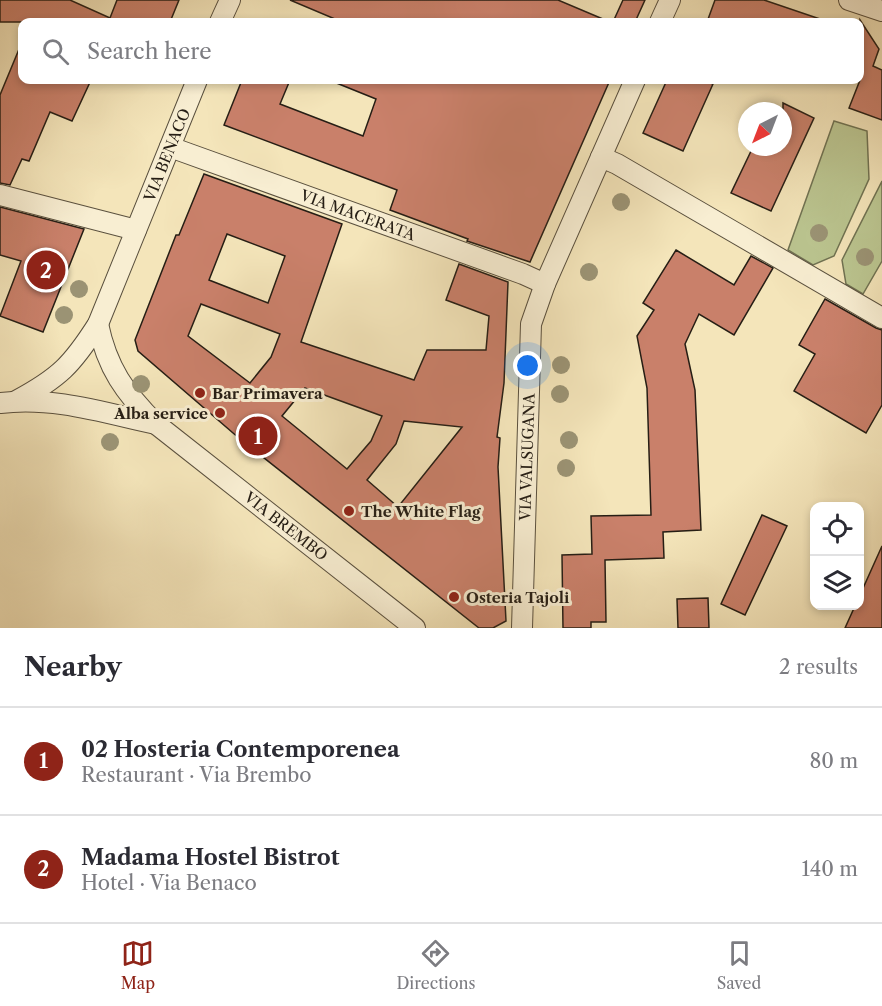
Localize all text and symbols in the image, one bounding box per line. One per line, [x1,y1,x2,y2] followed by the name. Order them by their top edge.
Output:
[18,18,864,84] search box
[39,35,72,68] icon: search
[87,38,212,65] text: Search here
[738,102,792,156] north arrow
[139,106,194,205] street label: VIA BENACO
[297,185,419,245] street label: VIA MACERATA
[26,248,66,292] pin: 2
[513,351,542,380] your location
[212,384,323,403] place label: Bar Primavera
[193,386,207,400] marker: Bar Primavera
[515,392,539,522] street label: VIA VALSUGANA
[113,404,208,423] place label: Alba service
[213,406,227,420] marker: Alba service
[238,414,278,458] pin: 1
[240,487,332,565] street label: VIA BREMBO
[361,502,481,521] place label: The White Flag
[810,502,864,610] map controls
[810,502,864,556] button: locate
[342,504,356,518] marker: The White Flag
[810,556,864,610] button: layers
[466,588,570,607] place label: Osteria Tajoli
[447,590,461,604] marker: Osteria Tajoli
[24,651,122,683] text: Nearby
[779,655,858,679] text: 2 results
[81,736,400,763] text: 02 Hosteria Contemporenea
[39,749,48,773] text: 1
[810,749,858,773] text: 80 m
[81,763,312,787] text: Restaurant · Via Brembo
[81,844,340,871] text: Madama Hostel Bistrot
[38,857,49,881] text: 2
[801,857,858,881] text: 140 m
[81,871,257,895] text: Hotel · Via Benaco
[121,937,155,993] tab: Map
[396,937,475,993] tab: Directions
[717,937,761,993] tab: Saved

